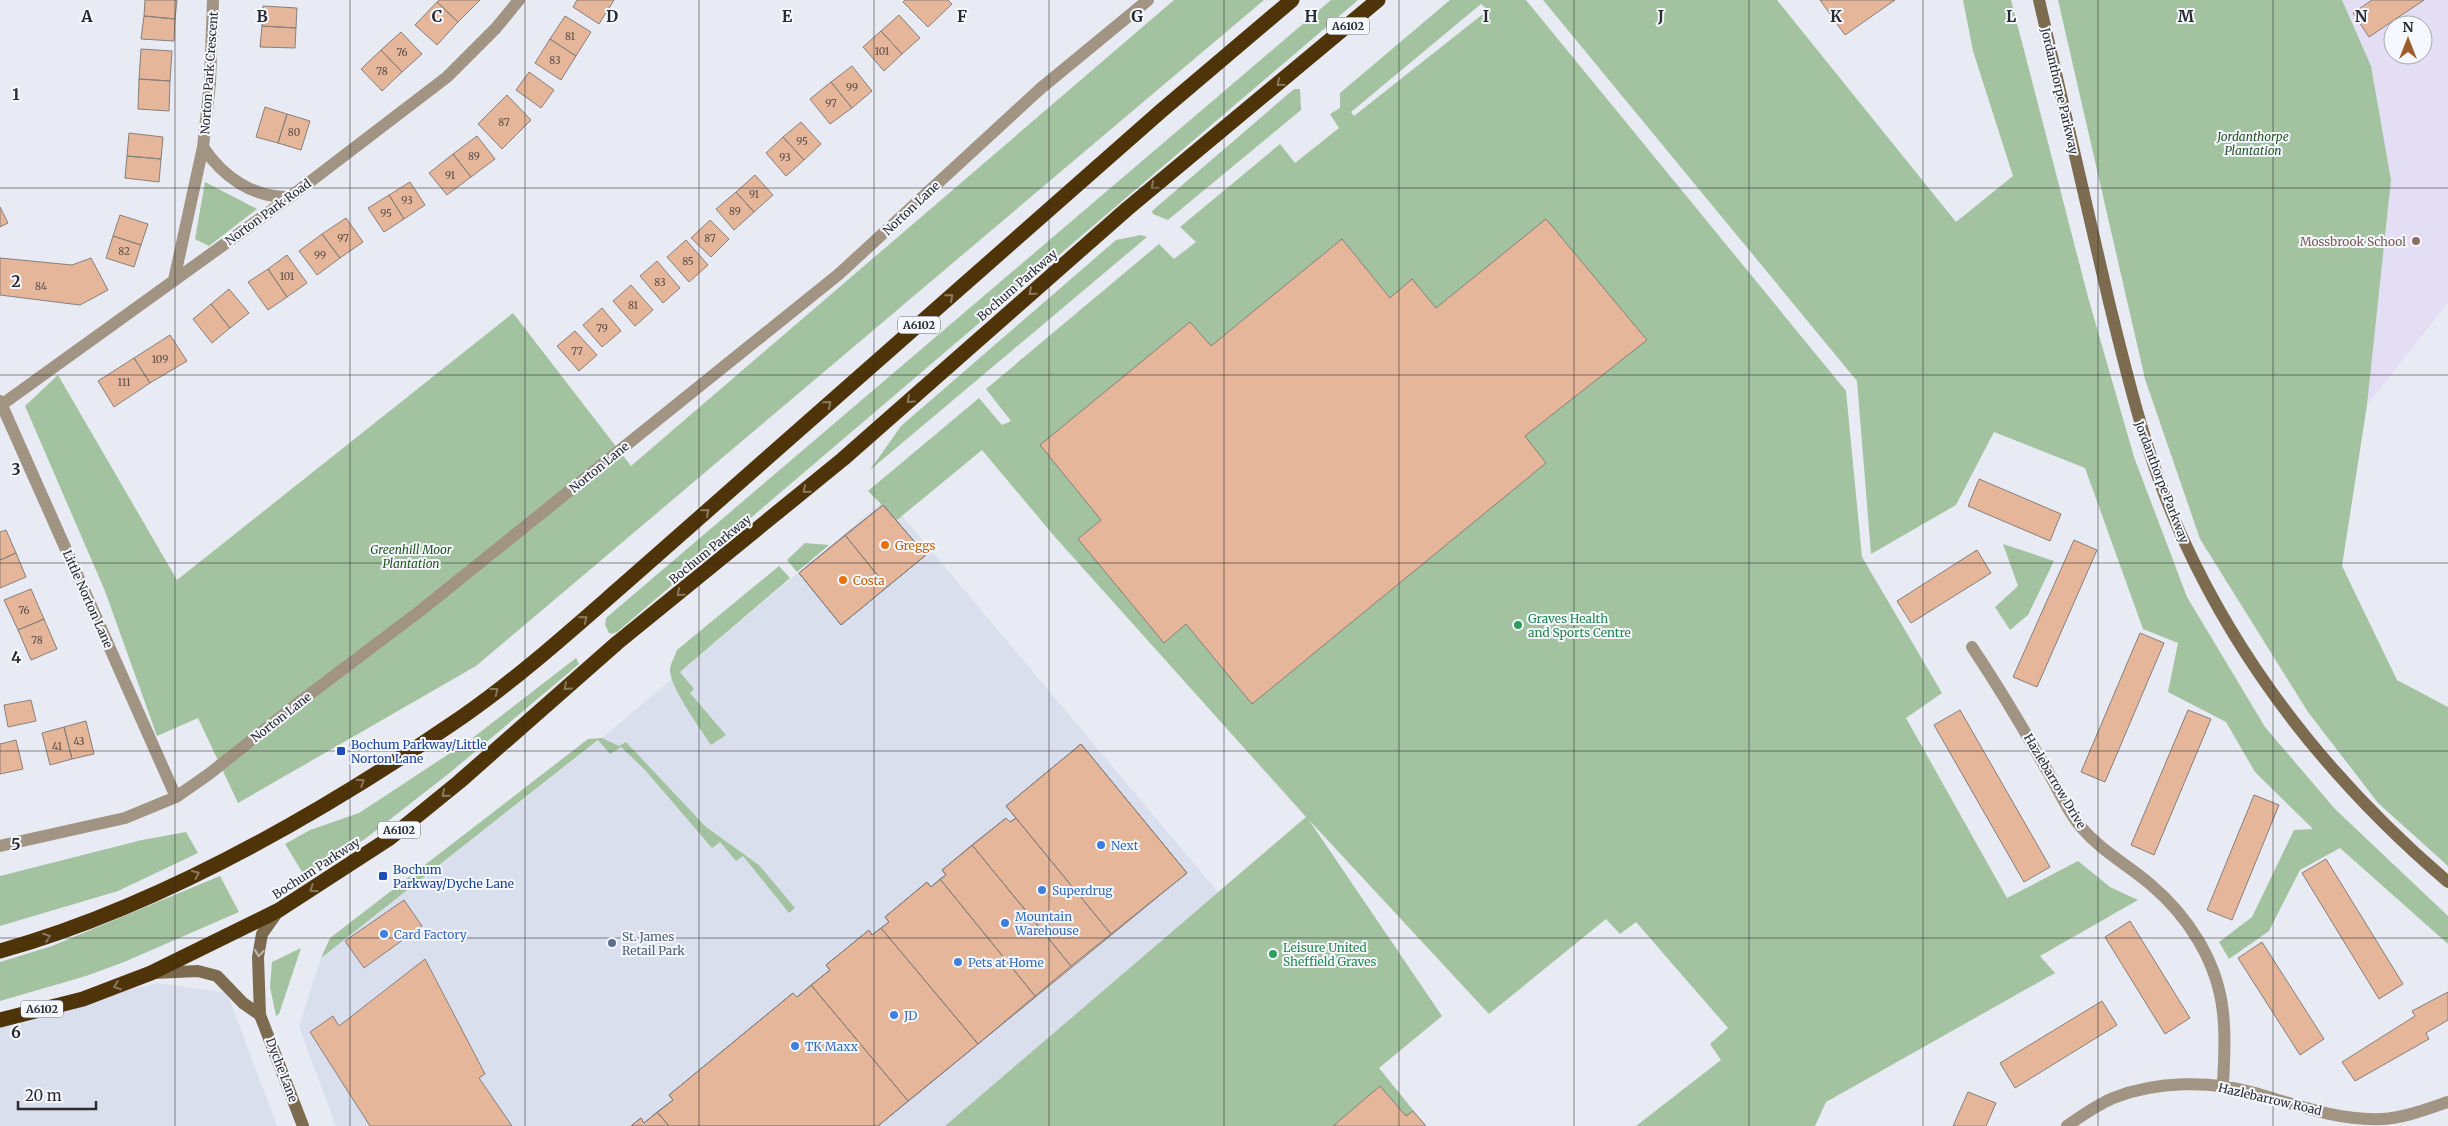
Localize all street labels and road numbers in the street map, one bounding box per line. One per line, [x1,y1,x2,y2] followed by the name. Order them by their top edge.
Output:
[197,11,221,135] street label: Norton Park Crescent
[1327,18,1369,34] road number: A6102
[2038,25,2082,156] street label: Jordanthorpe Parkway
[222,176,314,248] street label: Norton Park Road
[879,178,943,238] street label: Norton Lane
[974,246,1060,324] street label: Bochum Parkway
[898,316,940,334] road number: A6102
[2131,418,2192,545] street label: Jordanthorpe Parkway
[566,438,632,496] street label: Norton Lane
[666,511,754,587] street label: Bochum Parkway
[60,548,116,650] street label: Little Norton Lane
[248,689,314,745] street label: Norton Lane
[2021,731,2089,831] street label: Hazlebarrow Drive
[378,822,420,838] road number: A6102
[269,834,363,902] street label: Bochum Parkway
[21,1001,63,1018] road number: A6102
[263,1036,301,1104] street label: Dyche Lane
[2217,1080,2323,1118] street label: Hazlebarrow Road

